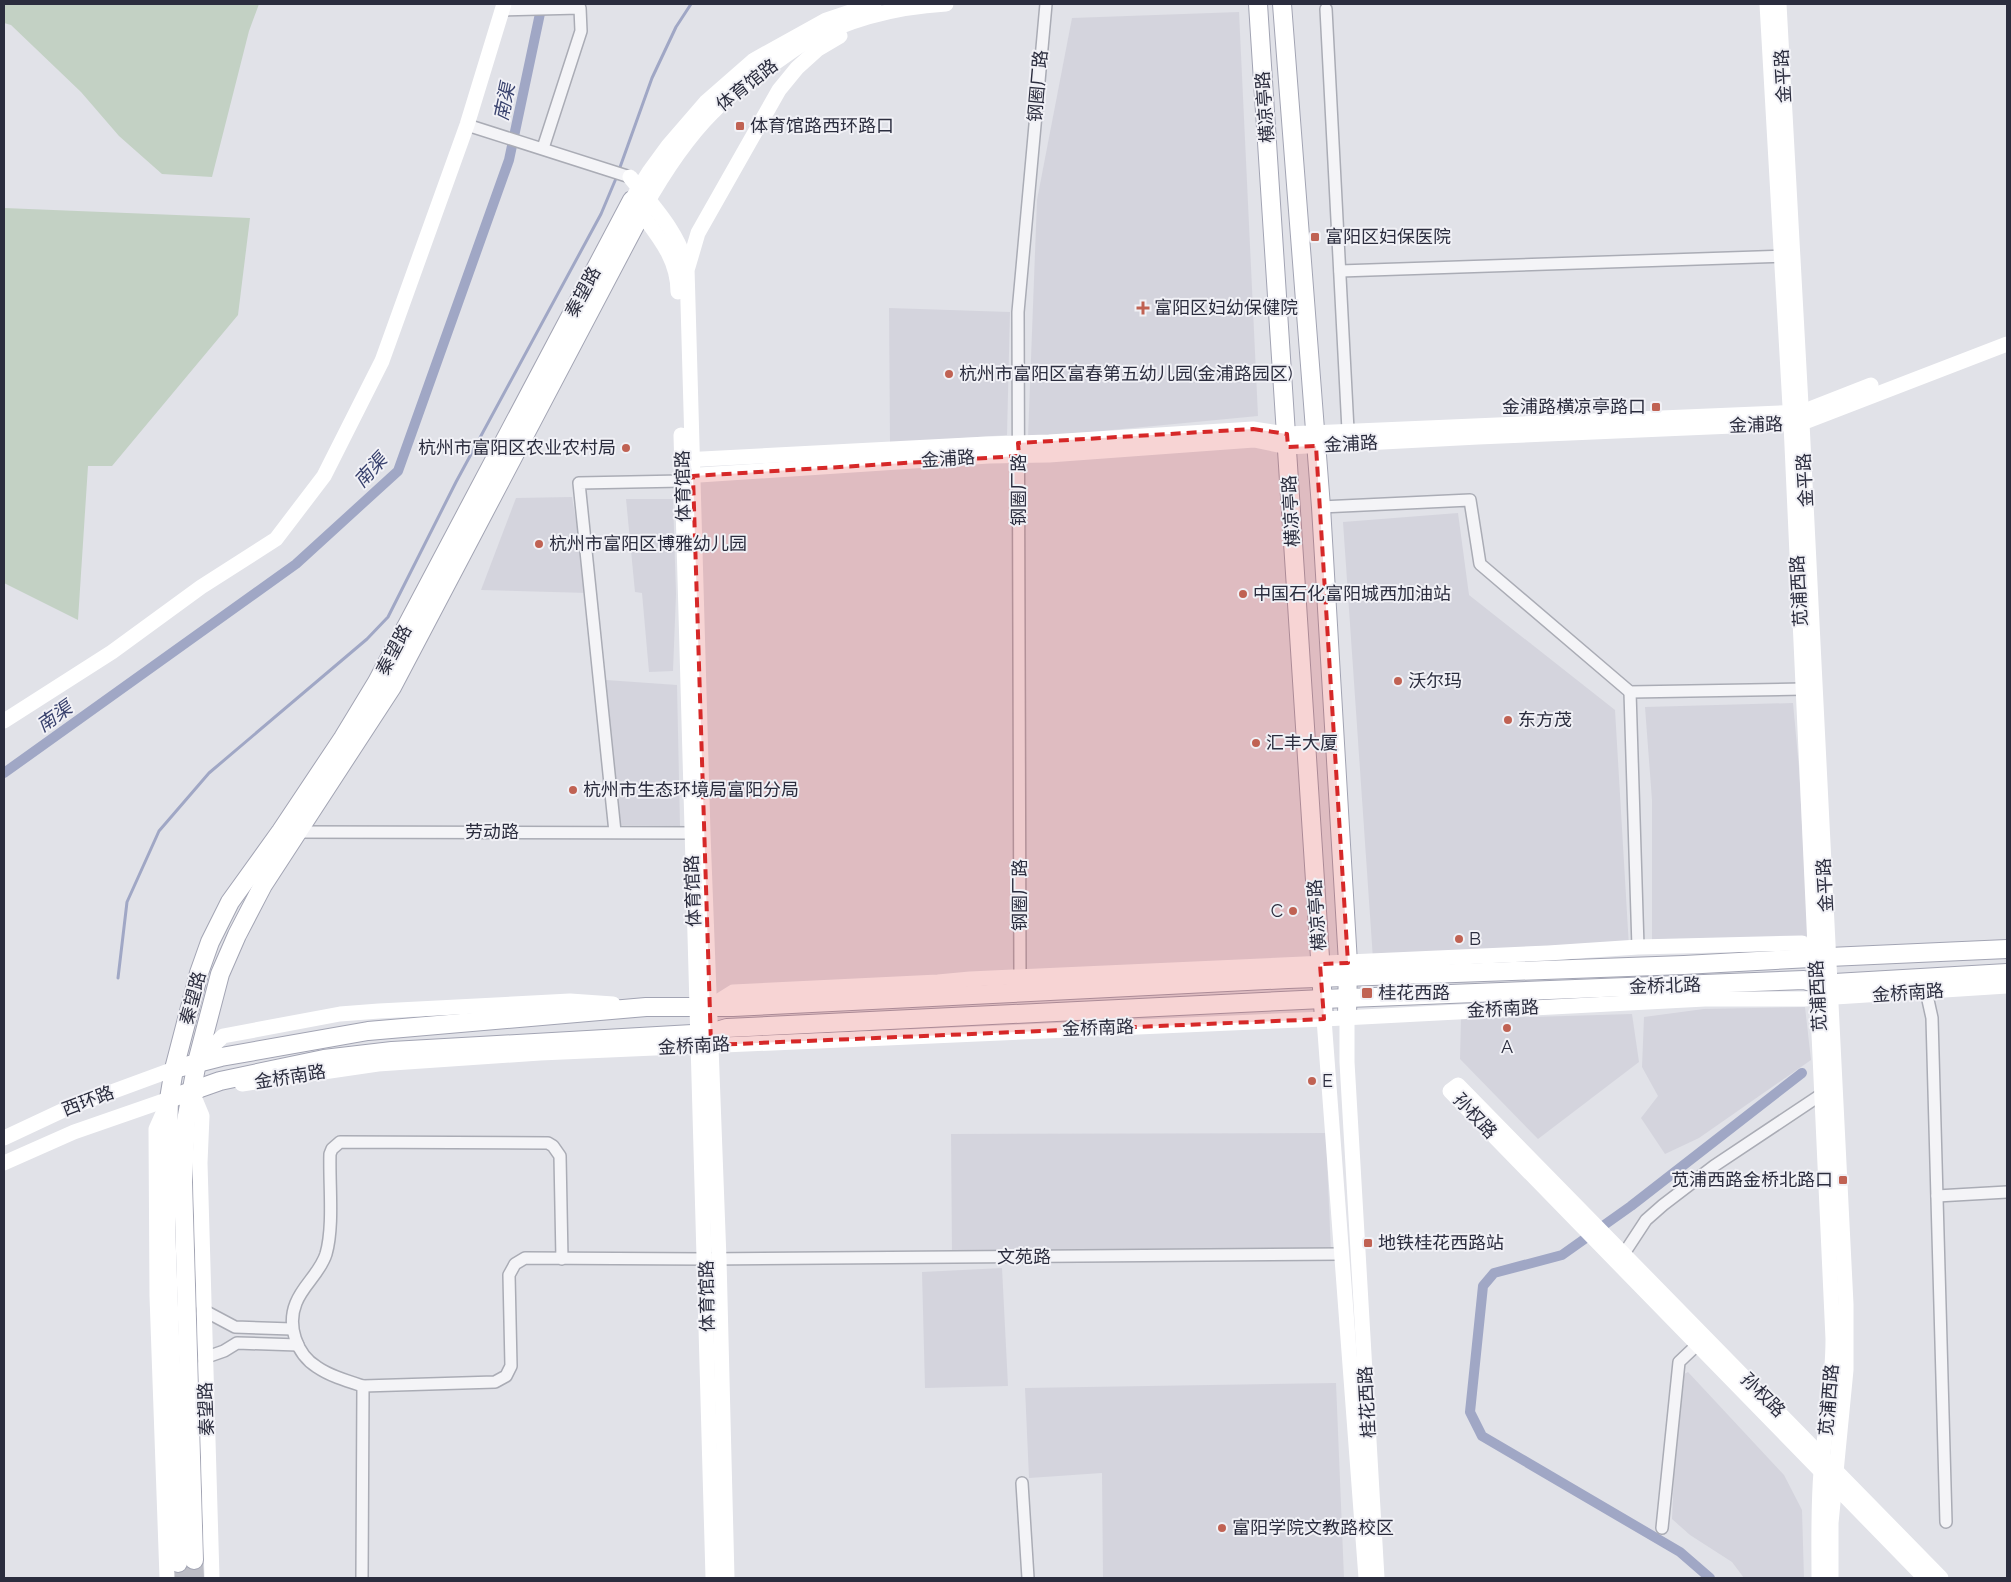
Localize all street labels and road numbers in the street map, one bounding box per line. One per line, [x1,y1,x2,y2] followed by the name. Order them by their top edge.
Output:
[1024,49,1051,123] street label: 钢圈厂路
[1771,49,1794,104] street label: 金平路
[712,54,782,115] street label: 体育馆路
[1252,70,1277,144] street label: 横凉亭路
[561,263,605,321] street label: 秦望路
[1729,413,1783,436] street label: 金浦路
[1323,432,1378,455] street label: 金浦路
[920,446,976,471] street label: 金浦路
[671,450,694,522] street label: 体育馆路
[1793,453,1816,508] street label: 金平路
[1008,454,1029,526] street label: 钢圈厂路
[1278,475,1303,548] street label: 横凉亭路
[1786,555,1811,628] street label: 苋浦西路
[372,621,416,679] street label: 秦望路
[465,821,519,842] street label: 劳动路
[681,855,704,927] street label: 体育馆路
[1813,858,1836,913] street label: 金平路
[1009,859,1030,931] street label: 钢圈厂路
[1304,878,1329,952] street label: 横凉亭路
[1805,960,1830,1033] street label: 苋浦西路
[175,969,210,1027] street label: 秦望路
[1629,974,1701,997] street label: 金桥北路
[1871,980,1945,1005] street label: 金桥南路
[1466,996,1539,1021] street label: 金桥南路
[1062,1016,1134,1039] street label: 金桥南路
[657,1033,730,1058] street label: 金桥南路
[253,1061,327,1093] street label: 金桥南路
[59,1081,117,1120] street label: 西环路
[1449,1089,1501,1143] street label: 孙权路
[997,1246,1051,1267] street label: 文苑路
[695,1260,718,1332] street label: 体育馆路
[1815,1363,1842,1437] street label: 苋浦西路
[1354,1366,1379,1439] street label: 桂花西路
[1737,1368,1790,1421] street label: 孙权路
[194,1382,217,1436] street label: 秦望路

